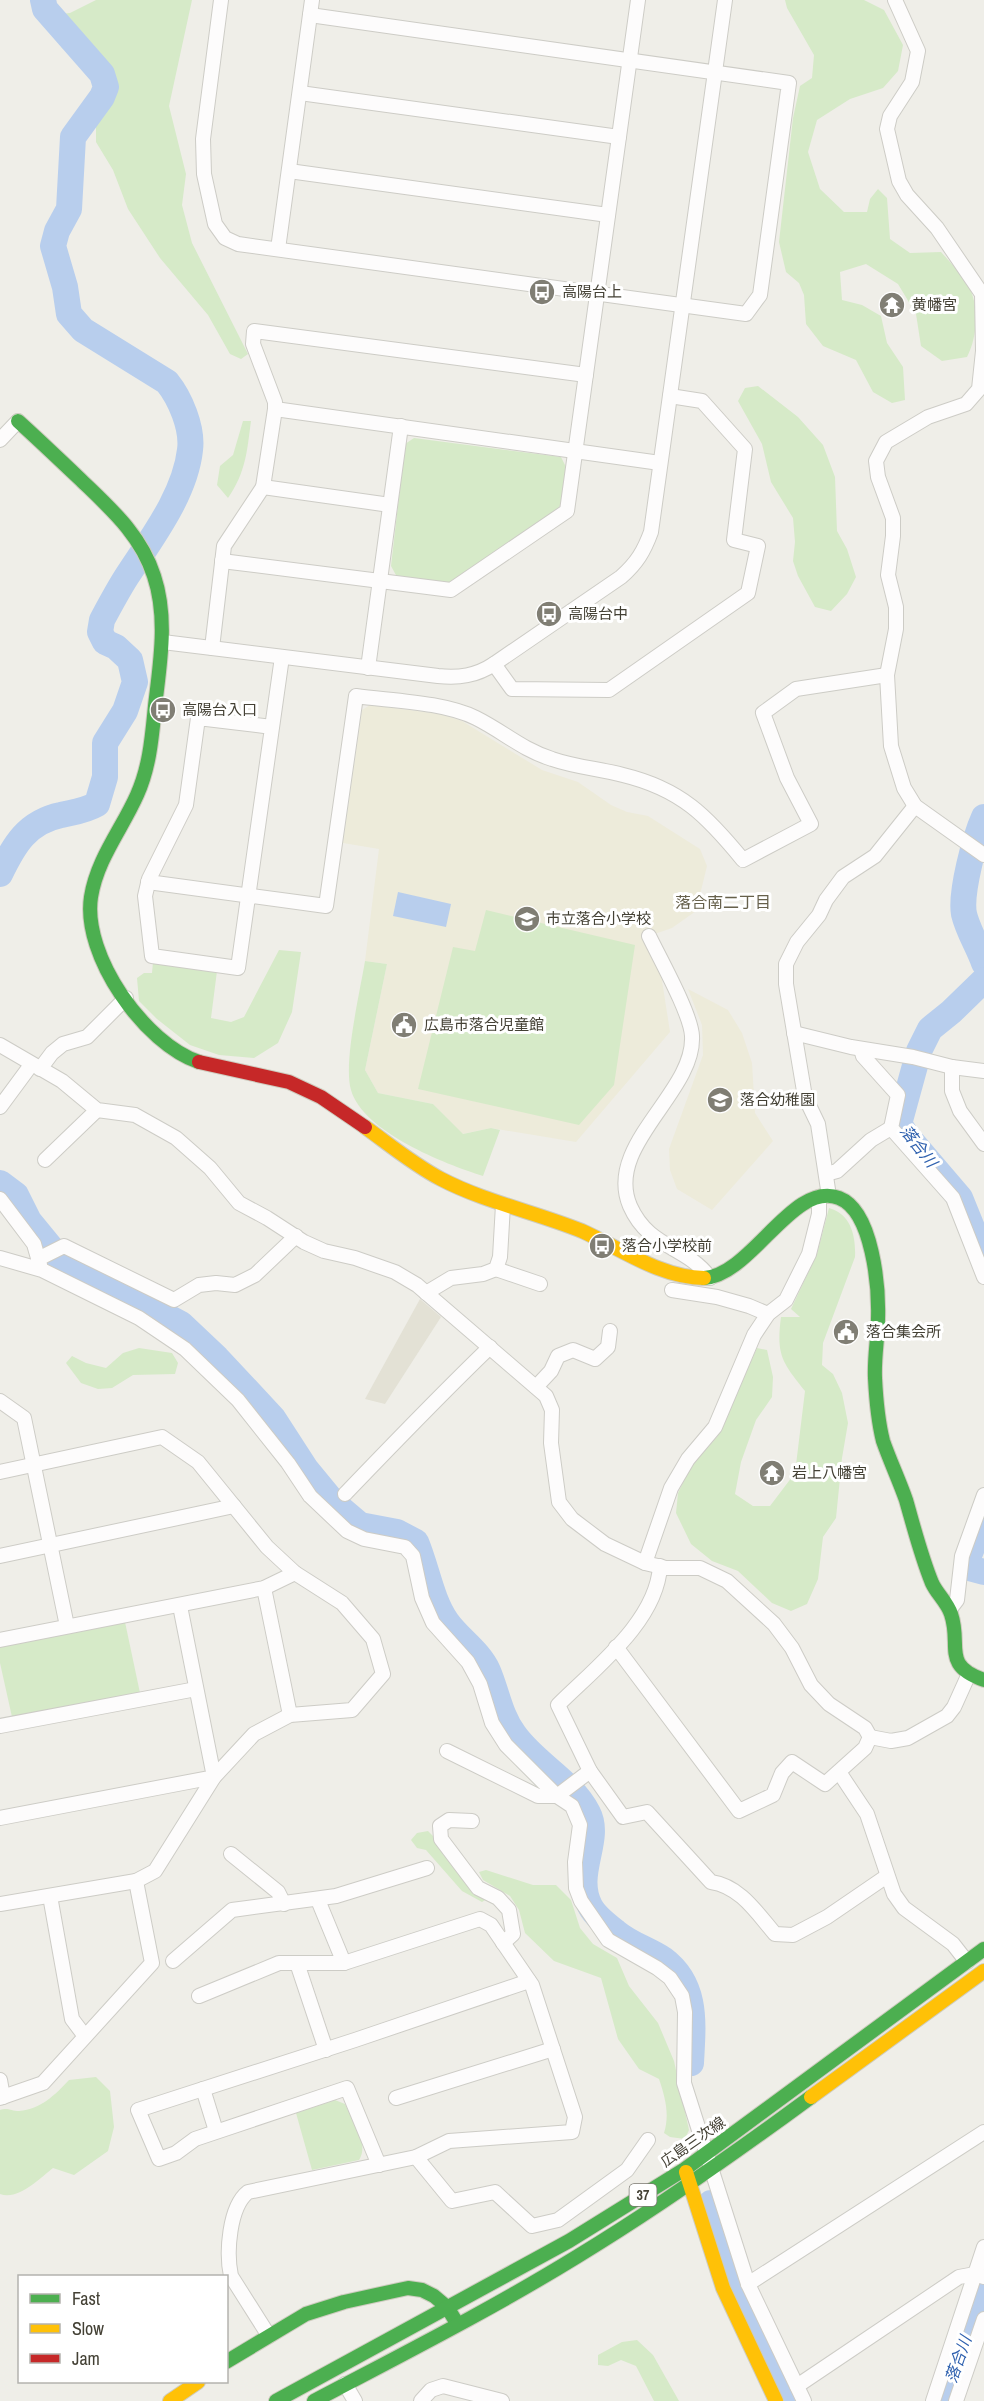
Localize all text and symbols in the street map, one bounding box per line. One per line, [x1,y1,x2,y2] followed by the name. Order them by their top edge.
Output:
[527,277,557,307] bus stop icon: 高陽台上
[562,281,622,302] place label: 高陽台上
[877,290,907,320] temple icon: 黄幡宮
[912,294,957,315] place label: 黄幡宮
[534,599,564,629] bus stop icon: 高陽台中
[568,603,628,624] place label: 高陽台中
[148,695,178,725] bus stop icon: 高陽台入口
[182,699,257,720] place label: 高陽台入口
[675,891,771,913] district label: 落合南二丁目
[512,904,542,934] school or university icon: 市立落合小学校
[546,908,651,929] place label: 市立落合小学校
[389,1010,419,1040] public building icon: 広島市落合児童館
[424,1014,544,1035] place label: 広島市落合児童館
[705,1085,735,1115] school or university icon: 落合幼稚園
[740,1089,815,1110] place label: 落合幼稚園
[896,1120,944,1173] water label: 落合川
[587,1231,617,1261] bus stop icon: 落合小学校前
[622,1235,712,1256] place label: 落合小学校前
[831,1317,861,1347] public building icon: 落合集会所
[866,1321,941,1342] place label: 落合集会所
[757,1458,787,1488] temple icon: 岩上八幡宮
[792,1462,867,1483] place label: 岩上八幡宮
[656,2111,729,2172] street label: 広島三次線
[630,2184,656,2206] road number: 37
[18,2275,228,2383] legend
[72,2286,100,2311] text: Fast
[72,2316,104,2341] text: Slow
[940,2331,977,2385] water label: 落合川
[72,2346,100,2371] text: Jam

